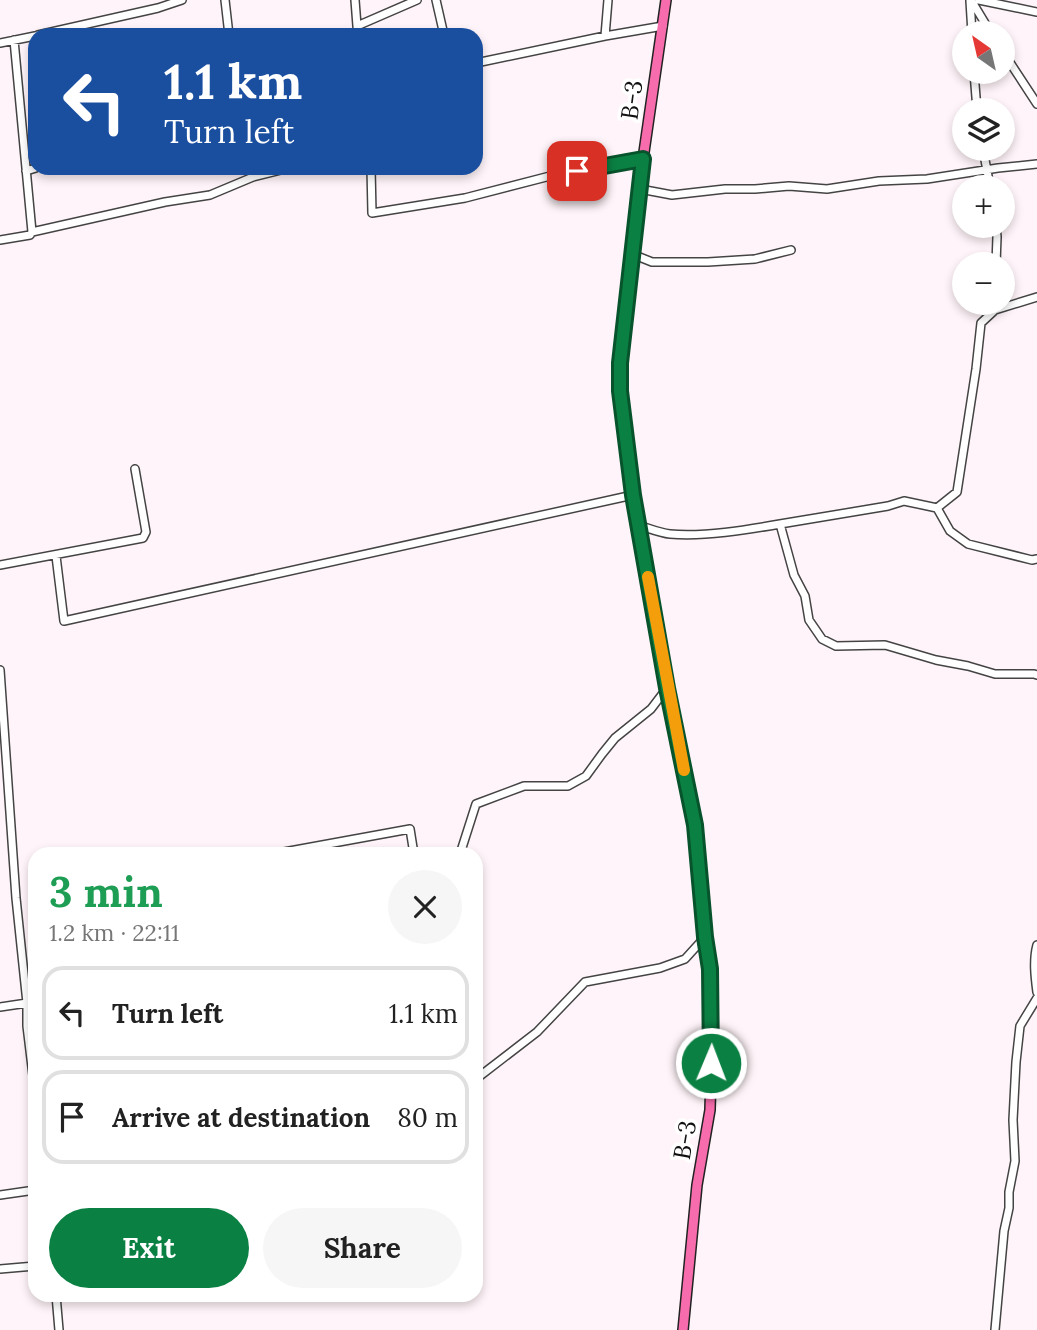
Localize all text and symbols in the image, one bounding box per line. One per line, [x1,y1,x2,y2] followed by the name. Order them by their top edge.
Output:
[952,21,1015,84] north arrow
[952,21,1015,315] map controls
[164,50,302,112] text: 1.1 km
[49,56,140,147] icon: left
[613,78,650,122] street label: B-3
[952,98,1015,161] button: layers
[164,111,294,152] text: Turn left
[547,141,607,201] pin
[558,152,596,190] icon: arrive
[952,175,1015,238] button: +
[952,252,1015,315] button: −
[49,865,163,919] text: 3 min
[388,870,462,944] button: close
[49,918,179,947] text: 1.2 km · 22:11
[53,994,91,1032] icon: left
[112,997,223,1030] text: Turn left
[389,997,458,1030] text: 1.1 km
[674,1026,748,1100] position arrow
[53,1098,91,1136] icon: arrive
[112,1101,370,1134] text: Arrive at destination
[397,1101,458,1134] text: 80 m
[666,1118,703,1162] street label: B-3
[49,1208,249,1288] button: Exit
[263,1208,462,1288] button: Share

